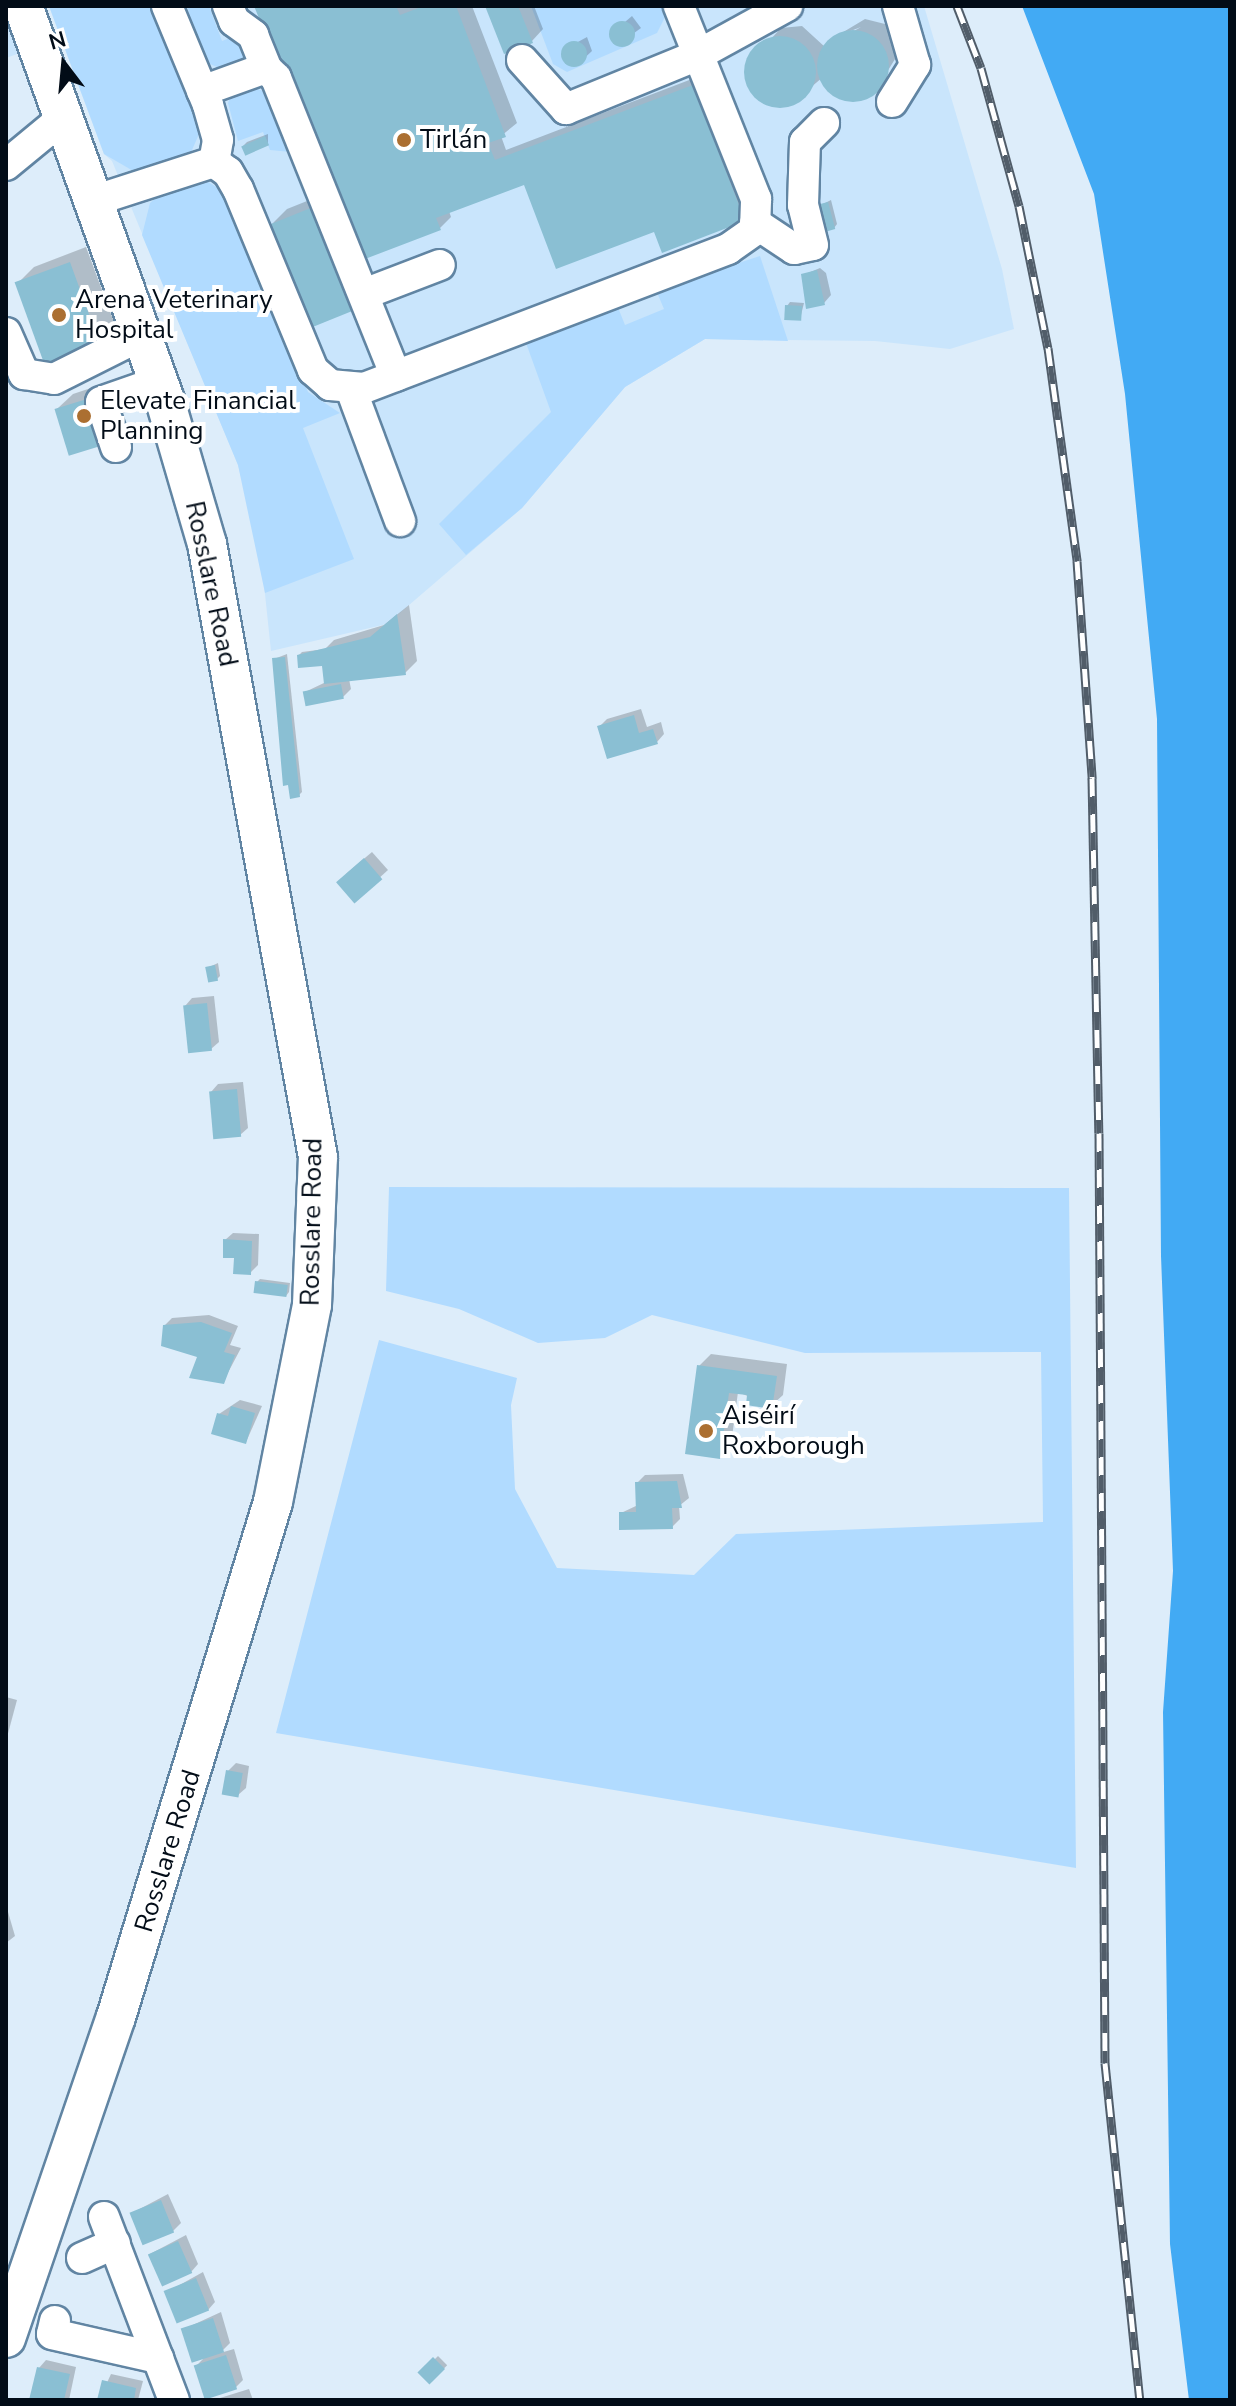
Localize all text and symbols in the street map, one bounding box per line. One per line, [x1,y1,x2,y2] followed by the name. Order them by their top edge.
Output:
[24,24,104,104] north arrow
[45,24,69,58] text: N
[420,124,487,156] place label: Tirlán
[395,131,413,149] marker: Tirlán
[75,284,273,346] place label: Arena Veterinary Hospital
[50,306,68,324] marker: Arena Veterinary Hospital
[100,385,296,446] place label: Elevate Financial Planning
[75,407,93,425] marker: Elevate Financial Planning
[178,499,244,669] street label: Rosslare Road
[295,1138,329,1306] street label: Rosslare Road
[722,1400,865,1462] place label: Aiséirí Roxborough
[697,1422,715,1440] marker: Aiséirí Roxborough
[128,1766,208,1936] street label: Rosslare Road

